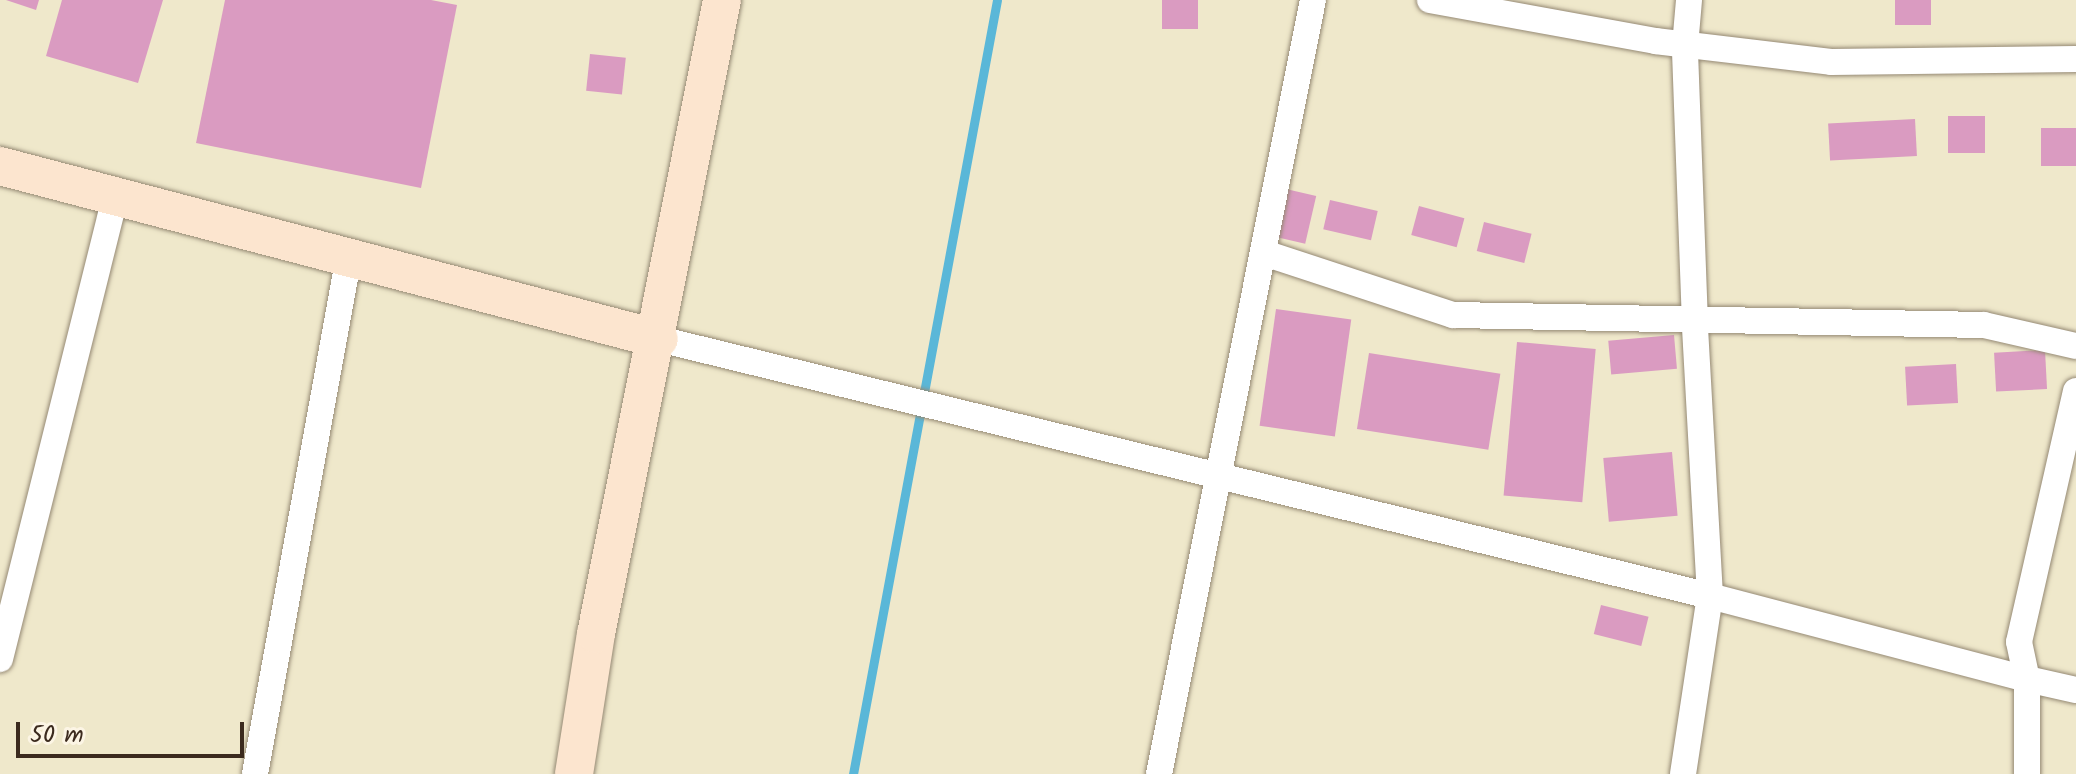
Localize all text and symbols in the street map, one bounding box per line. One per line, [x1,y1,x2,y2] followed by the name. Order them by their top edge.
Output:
[20,706,248,756] scale bar
[30,716,84,755] text: 50 m

